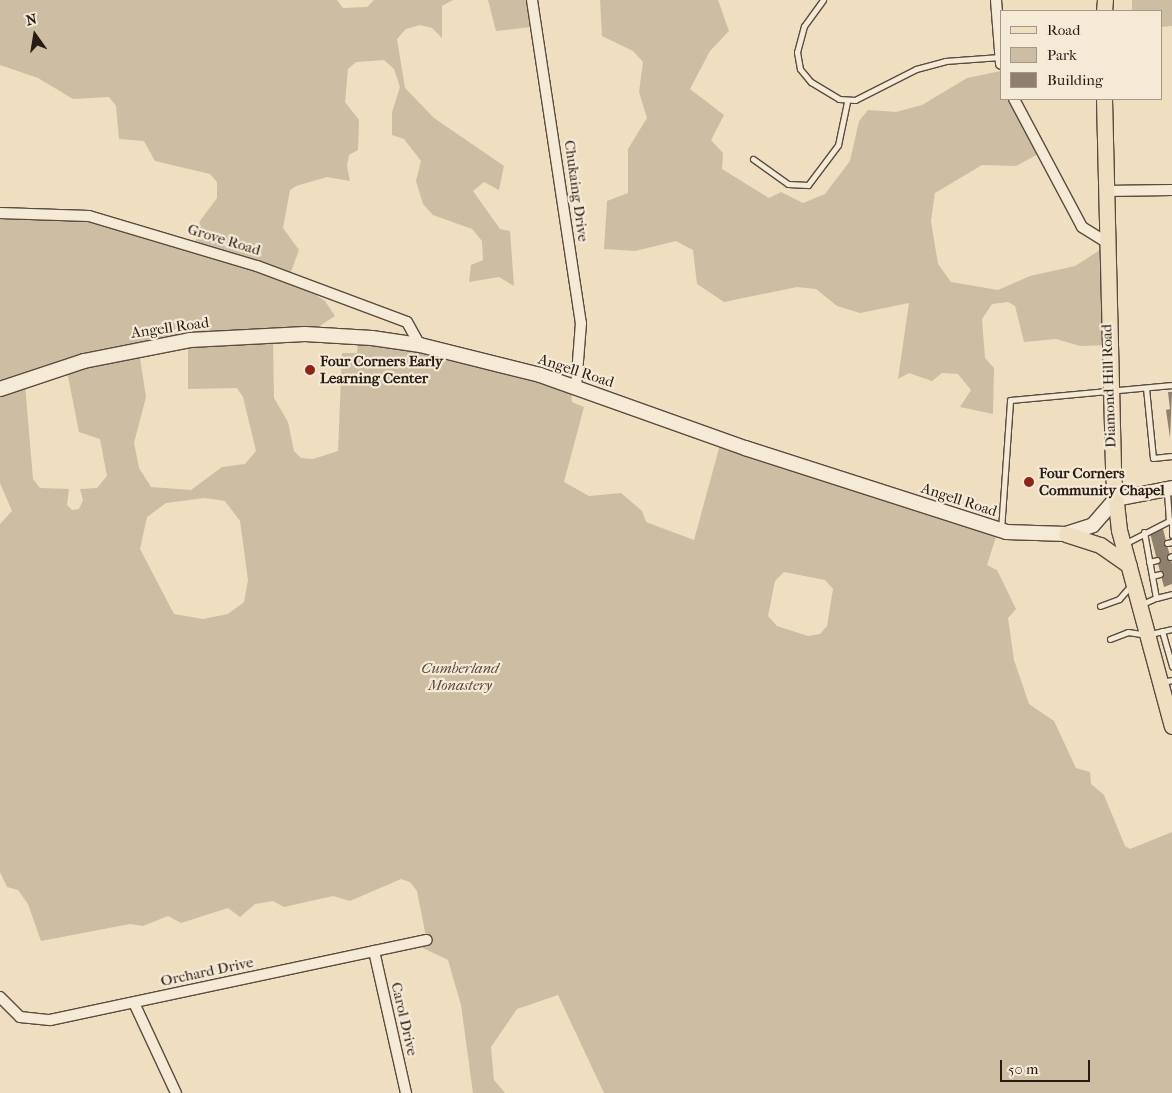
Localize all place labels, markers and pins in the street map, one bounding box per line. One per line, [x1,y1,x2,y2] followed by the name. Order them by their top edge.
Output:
[320,352,443,387] place label: Four Corners Early Learning Center
[304,364,316,376] marker: Four Corners Early Learning Center
[1039,464,1165,499] place label: Four Corners Community Chapel
[1023,476,1035,488] marker: Four Corners Community Chapel

